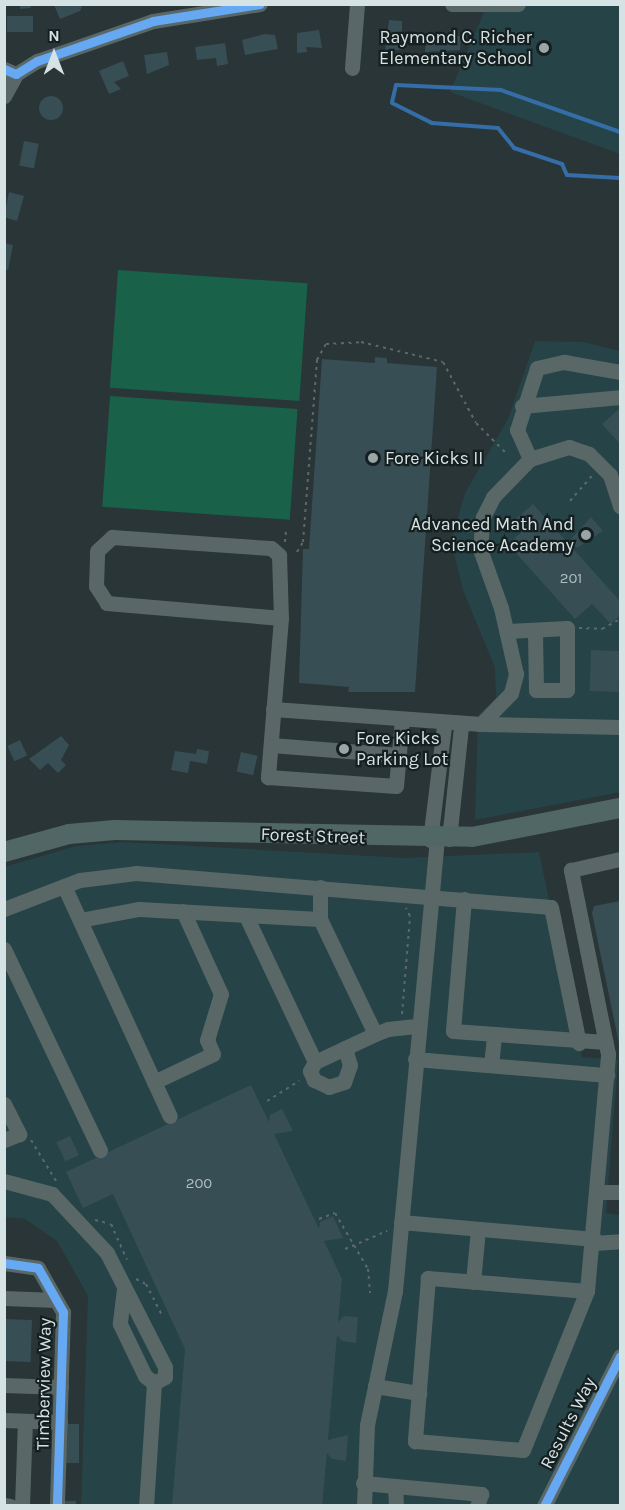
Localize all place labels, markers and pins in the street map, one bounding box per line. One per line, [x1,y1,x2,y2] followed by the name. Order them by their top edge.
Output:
[379,27,532,70] place label: Raymond C. Richer Elementary School
[537,41,551,55] marker: Raymond C. Richer Elementary School
[385,447,483,469] place label: Fore Kicks II
[366,451,380,465] marker: Fore Kicks II
[411,514,574,556] place label: Advanced Math And Science Academy
[579,528,593,542] marker: Advanced Math And Science Academy
[356,728,448,771] place label: Fore Kicks Parking Lot
[337,742,351,756] marker: Fore Kicks Parking Lot

